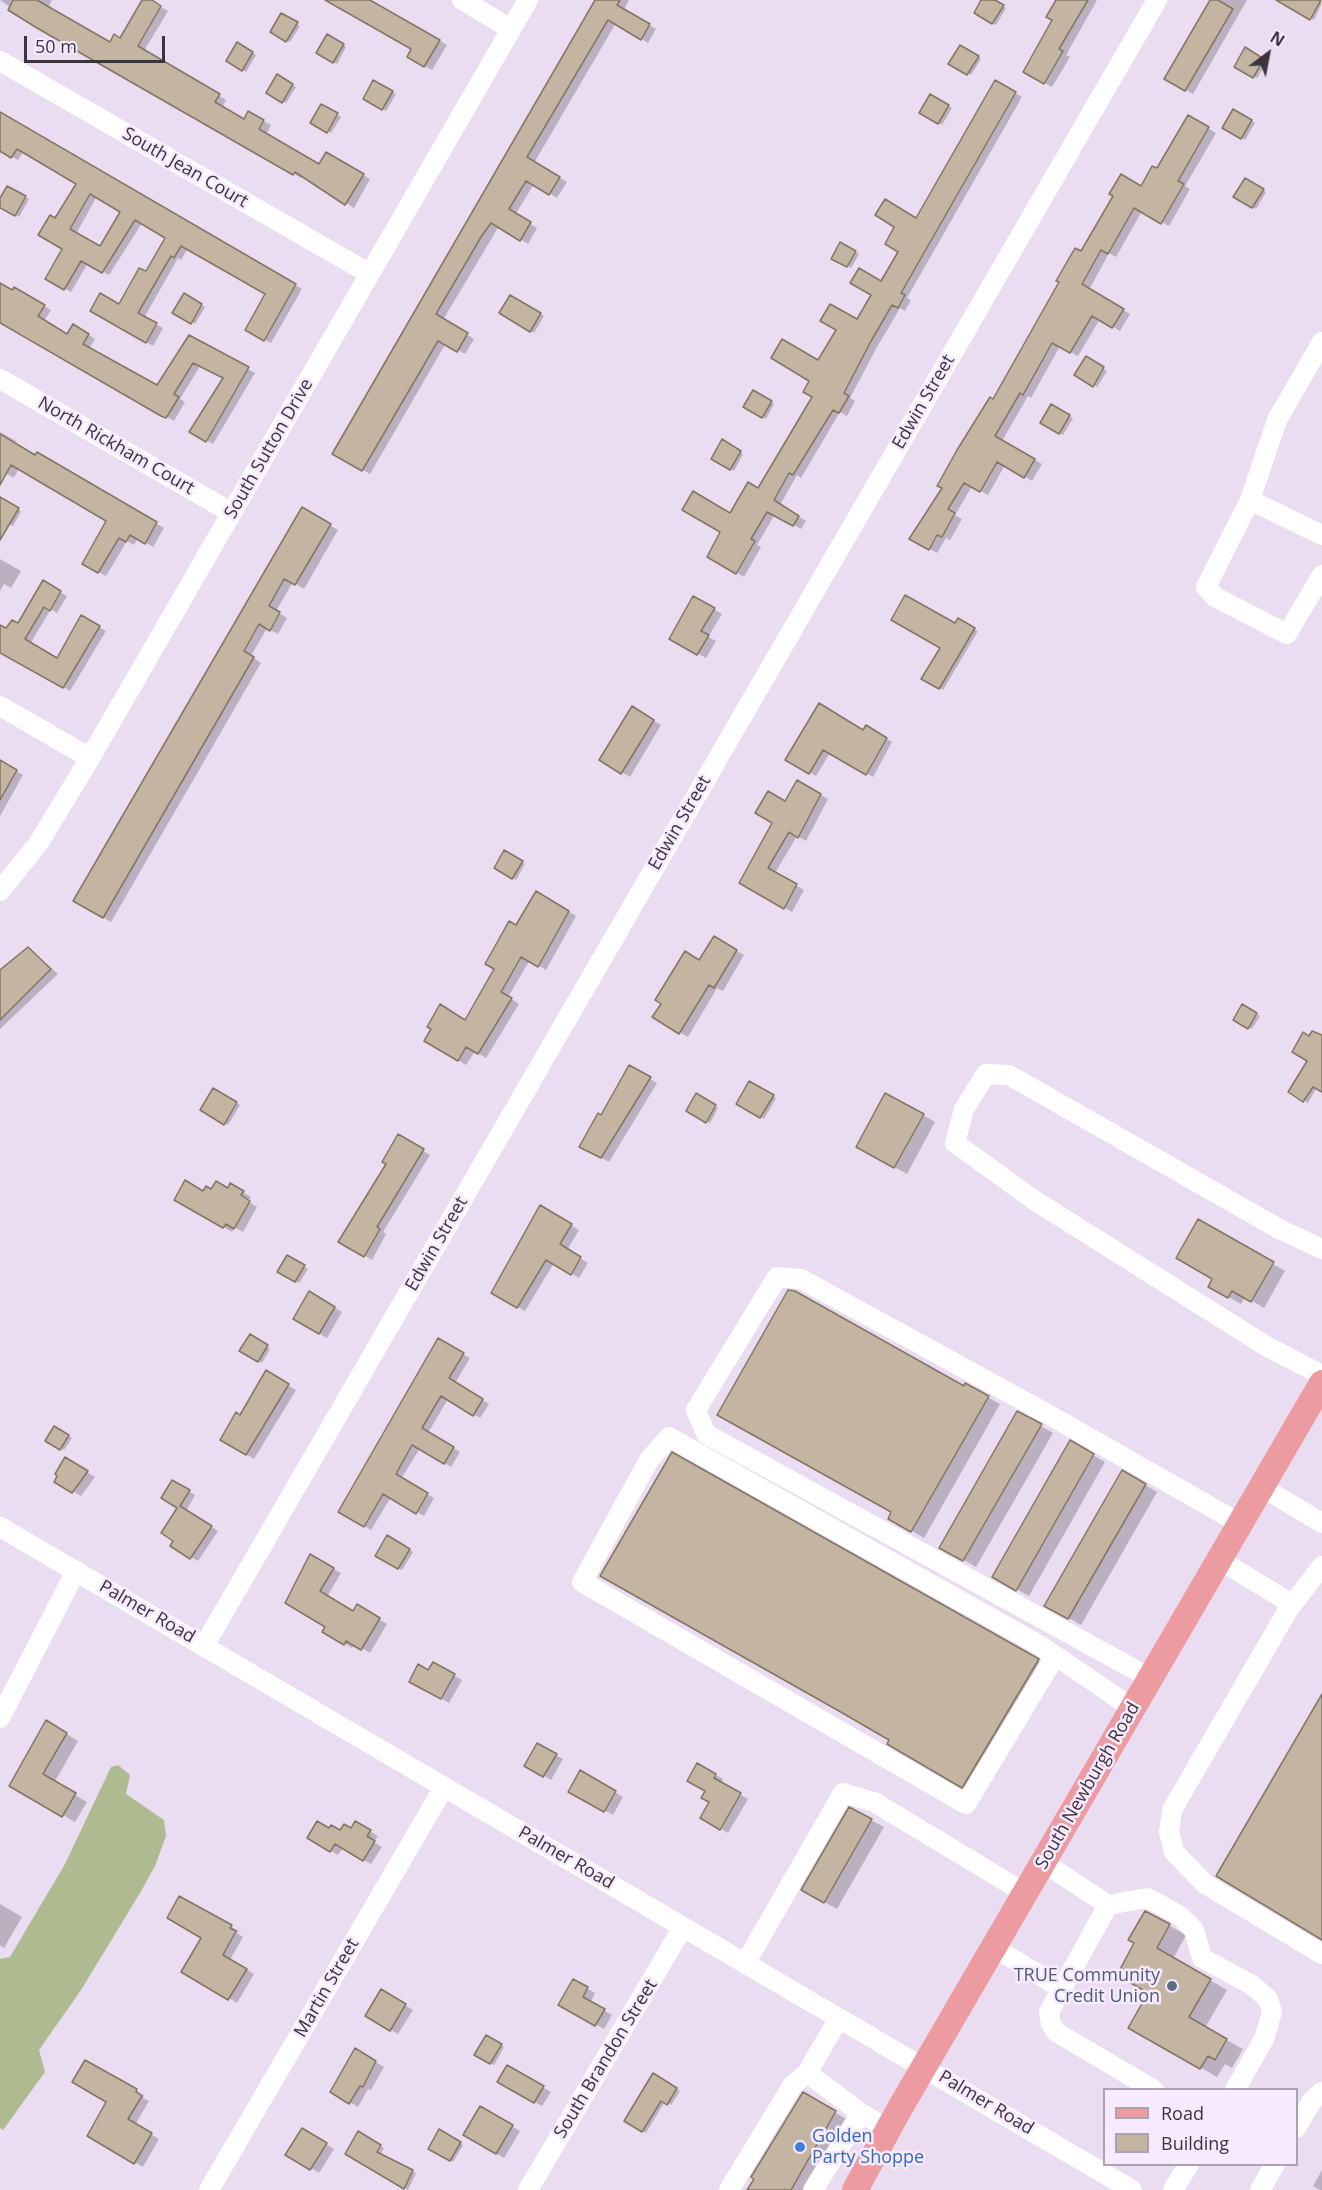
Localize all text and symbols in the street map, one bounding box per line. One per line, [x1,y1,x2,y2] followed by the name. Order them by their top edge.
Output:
[27,24,168,62] scale bar
[1238,24,1298,84] north arrow
[1266,26,1289,52] text: N
[35,34,77,58] text: 50 m
[118,123,252,213] street label: South Jean Court
[888,351,960,453] street label: Edwin Street
[220,375,318,523] street label: South Sutton Drive
[34,392,198,500] street label: North Rickham Court
[644,772,716,874] street label: Edwin Street
[401,1193,473,1295] street label: Edwin Street
[95,1576,199,1648] street label: Palmer Road
[1031,1699,1145,1873] street label: South Newburgh Road
[514,1822,618,1894] street label: Palmer Road
[290,1935,364,2041] street label: Martin Street
[1014,1965,1160,2008] place label: TRUE Community Credit Union
[550,1976,662,2142] street label: South Brandon Street
[1165,1979,1179,1993] marker: TRUE Community Credit Union
[935,2066,1037,2140] street label: Palmer Road
[1103,2088,1298,2166] legend
[1161,2101,1204,2125] text: Road
[812,2126,924,2168] place label: Golden Party Shoppe
[1161,2131,1229,2155] text: Building
[793,2140,807,2154] marker: Golden Party Shoppe

